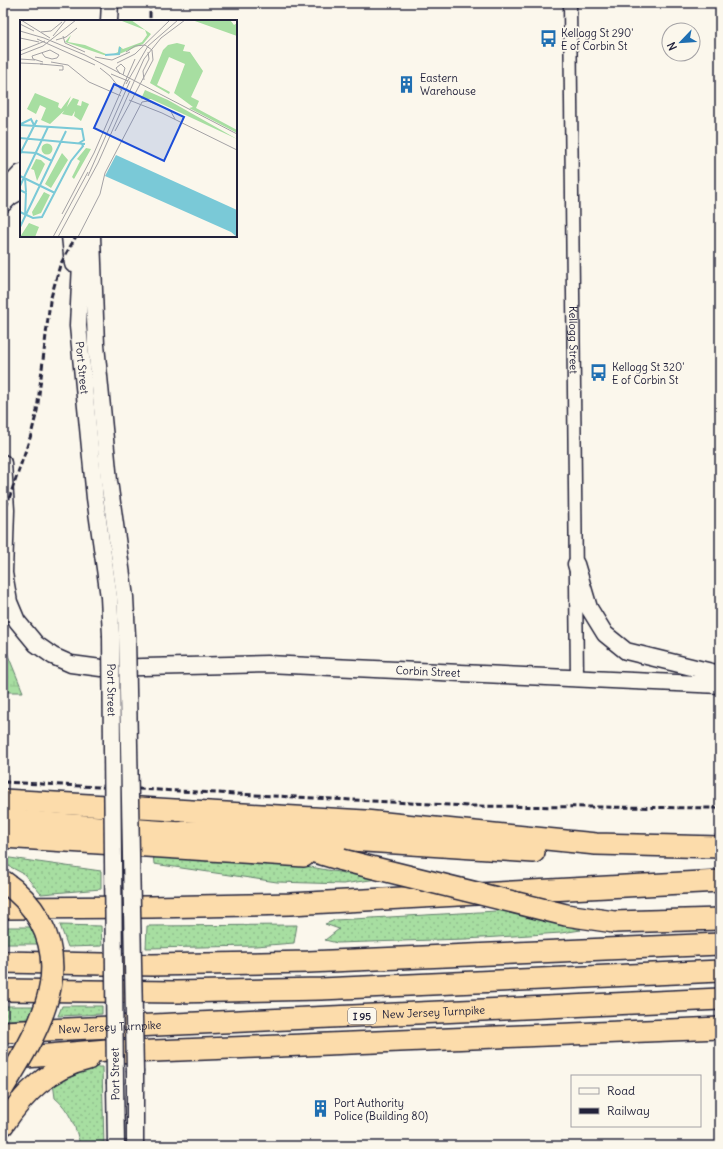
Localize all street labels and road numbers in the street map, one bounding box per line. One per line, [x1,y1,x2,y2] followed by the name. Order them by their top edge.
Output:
[566,306,581,374] street label: Kellogg Street
[73,341,92,395] street label: Port Street
[395,663,461,680] street label: Corbin Street
[104,664,119,717] street label: Port Street
[382,1003,485,1022] street label: New Jersey Turnpike
[348,1008,376,1024] road number: I 95
[58,1018,162,1036] street label: New Jersey Turnpike
[108,1047,122,1100] street label: Port Street

